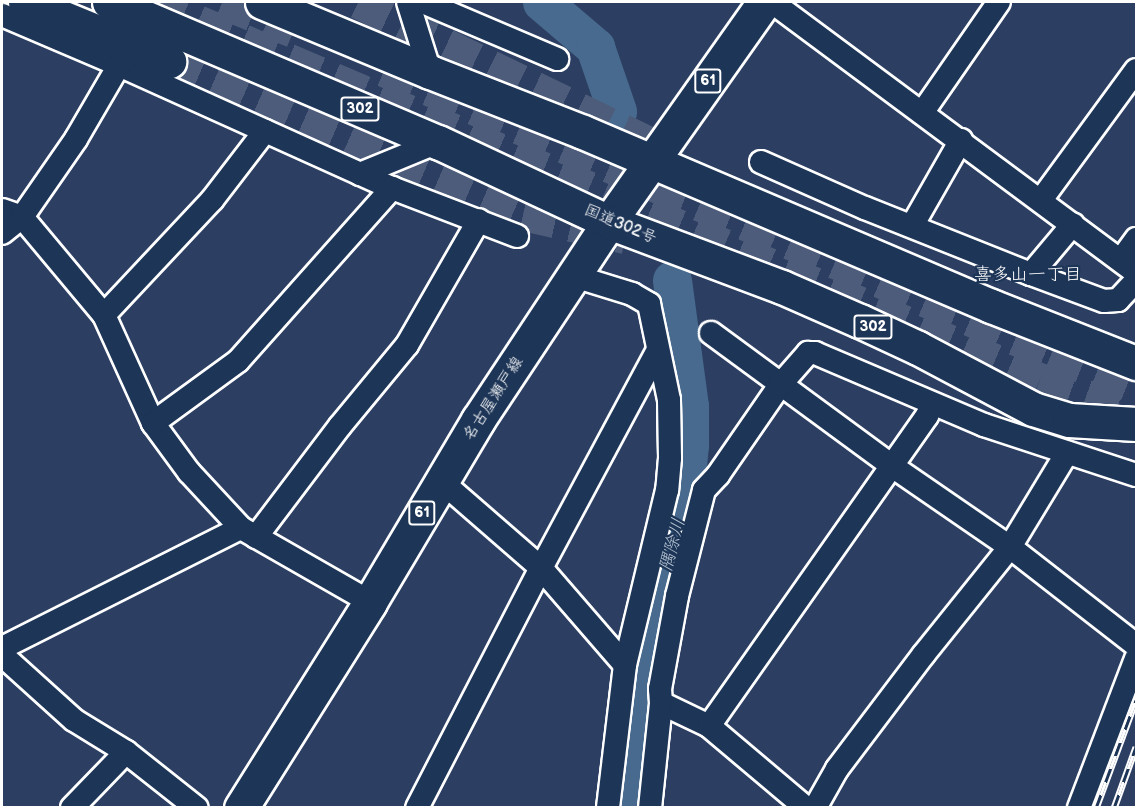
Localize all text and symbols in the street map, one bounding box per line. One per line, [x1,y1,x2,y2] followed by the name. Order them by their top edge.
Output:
[693,69,723,93] road number: 61
[339,97,381,121] road number: 302
[581,201,659,249] street label: 国道302号
[974,264,1082,286] district label: 喜多山一丁目
[852,315,894,339] road number: 302
[460,354,528,444] street label: 名古屋瀬戸線
[407,501,437,525] road number: 61
[656,516,690,574] water label: 隅除川

